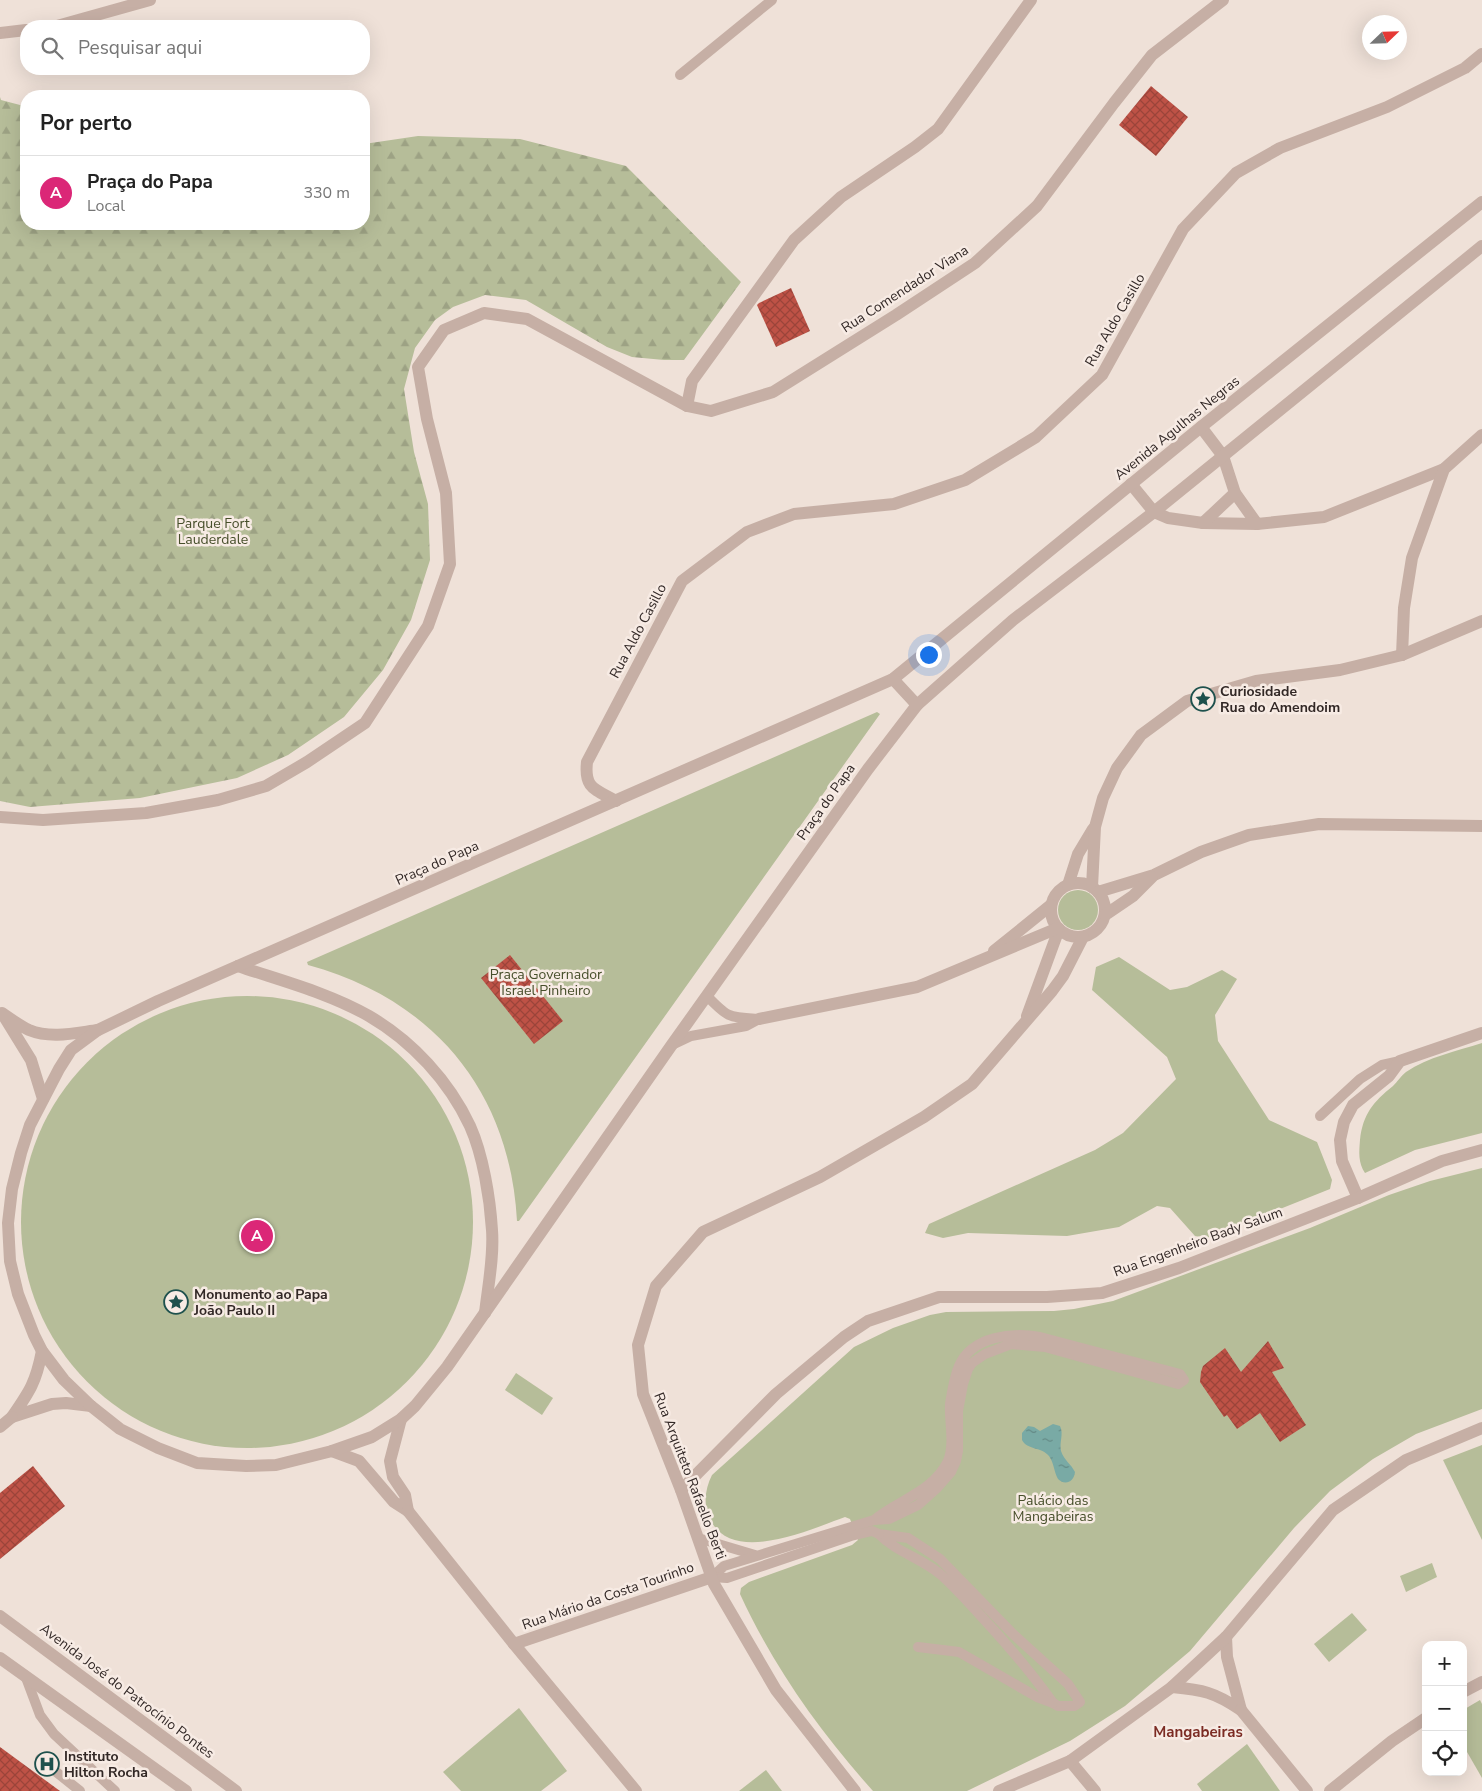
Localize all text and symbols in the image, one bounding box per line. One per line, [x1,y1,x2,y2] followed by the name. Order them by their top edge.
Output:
[1362,15,1407,60] north arrow
[20,20,370,75] search box
[38,34,66,62] icon: search
[78,35,202,61] text: Pesquisar aqui
[40,109,132,137] text: Por perto
[87,169,213,195] text: Praça do Papa
[50,182,62,204] text: A
[303,182,350,204] text: 330 m
[87,195,125,217] text: Local
[838,241,972,337] street label: Rua Comendador Viana
[1081,270,1149,370] street label: Rua Aldo Casillo
[1110,371,1244,484] street label: Avenida Agulhas Negras
[176,514,250,549] park label: Parque Fort Lauderdale
[605,580,671,682] street label: Rua Aldo Casillo
[916,642,942,668] your location
[1220,682,1340,717] place label: Curiosidade Rua do Amendoim
[1190,686,1216,712] place icon: Curiosidade Rua do Amendoim
[793,760,859,844] street label: Praça do Papa
[392,836,482,890] street label: Praça do Papa
[490,965,602,1000] park label: Praça Governador Israel Pinheiro
[1111,1203,1285,1281] street label: Rua Engenheiro Bady Salum
[241,1217,273,1255] pin: A
[193,1285,328,1320] place label: Monumento ao Papa João Paulo II
[163,1289,189,1315] place icon: Monumento ao Papa João Paulo II
[649,1390,731,1562] street label: Rua Arquiteto Rafaello Berti
[1013,1491,1094,1526] park label: Palácio das Mangabeiras
[519,1558,697,1634] street label: Rua Mário da Costa Tourinho
[36,1619,218,1763] street label: Avenida José do Patrocínio Pontes
[1422,1641,1467,1776] map controls
[1422,1641,1467,1686] button: +
[1422,1686,1467,1731] button: −
[1153,1722,1243,1742] district label: Mangabeiras
[1422,1731,1467,1776] button: locate
[64,1747,148,1782] place label: Instituto Hilton Rocha
[34,1751,60,1777] hospital icon: Instituto Hilton Rocha

